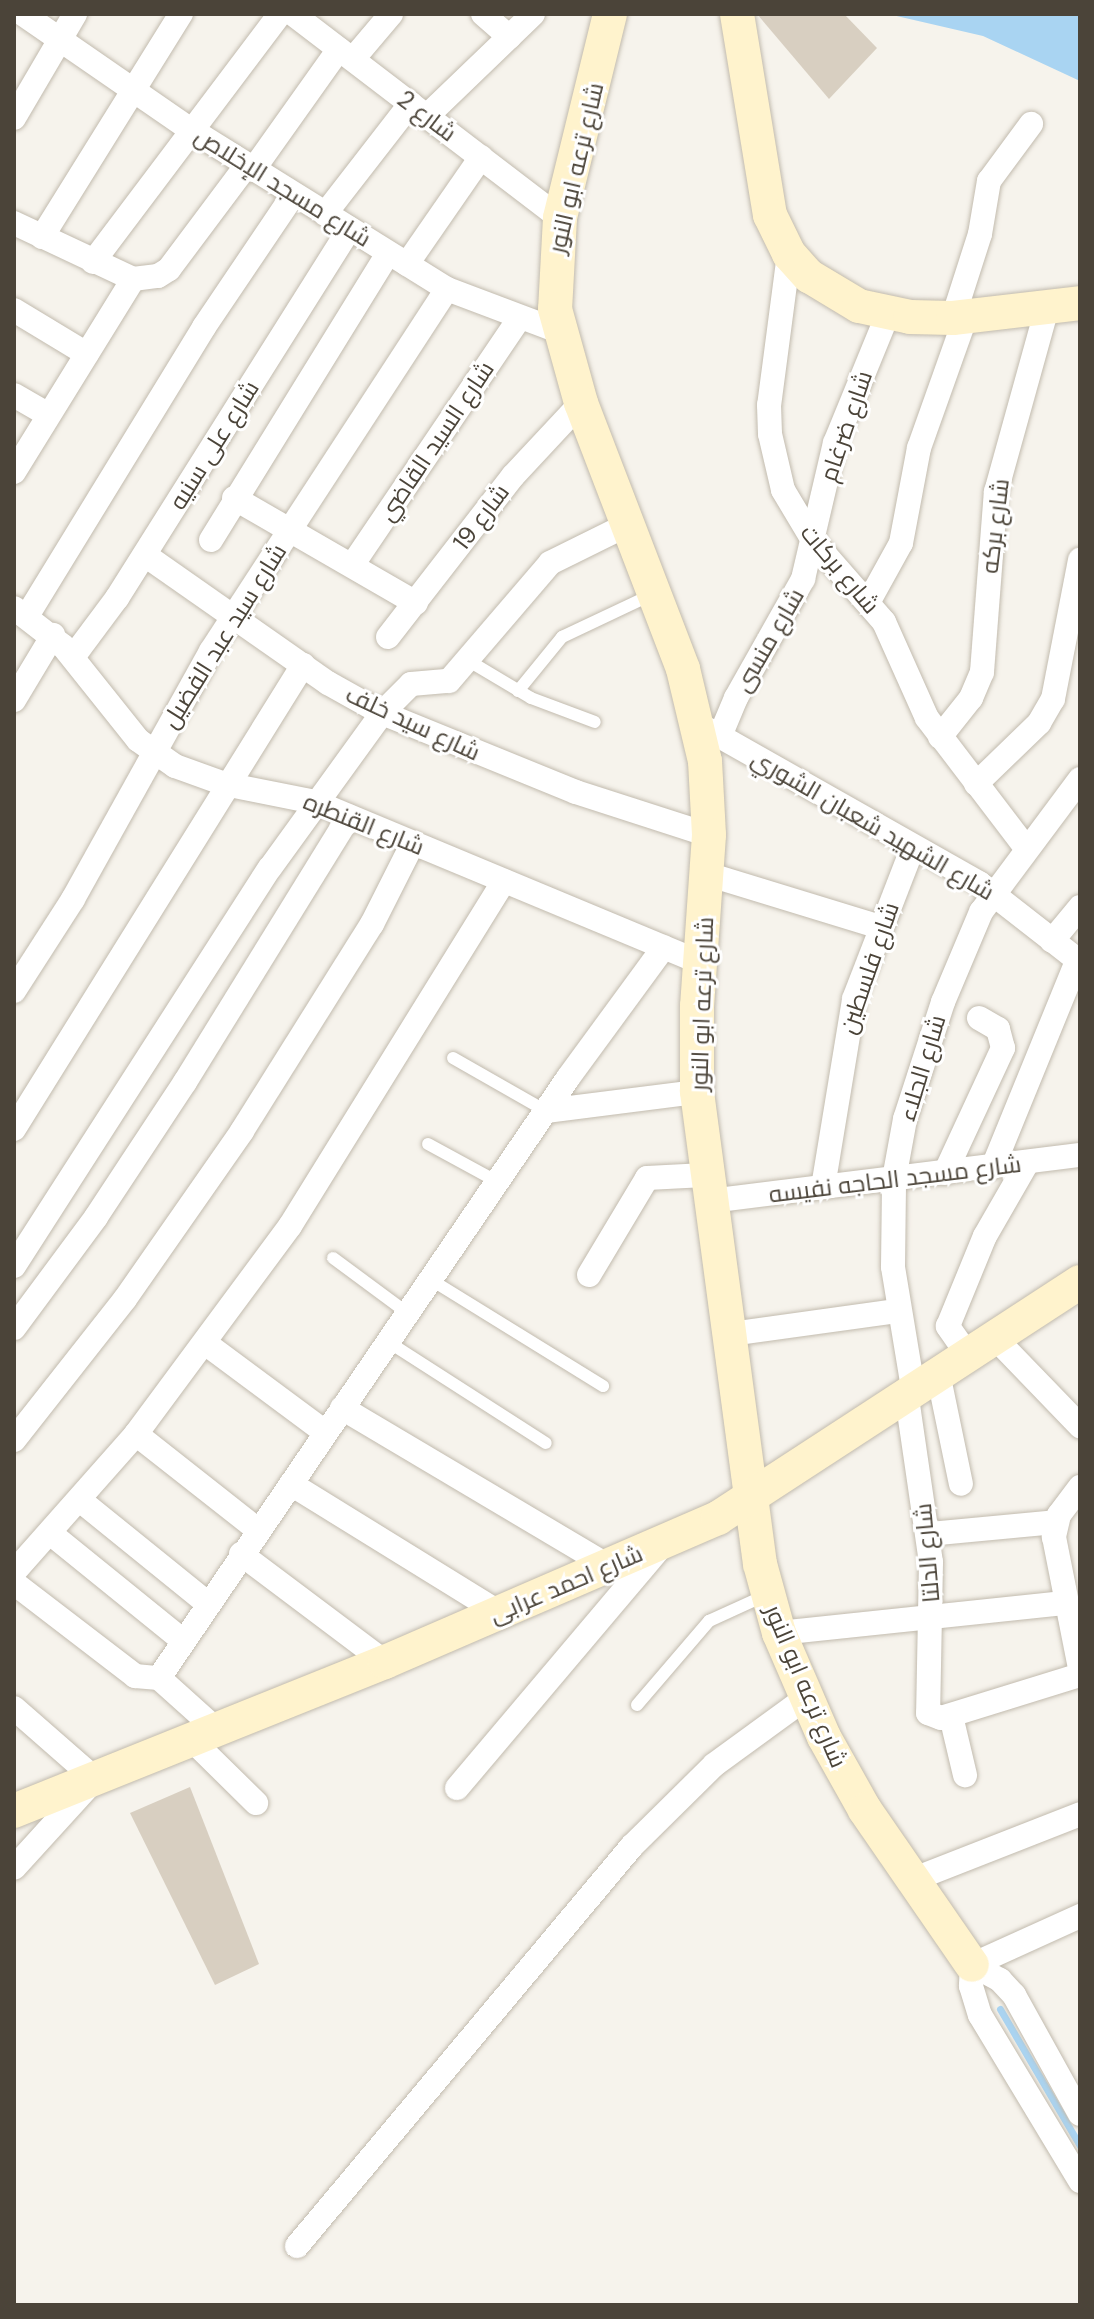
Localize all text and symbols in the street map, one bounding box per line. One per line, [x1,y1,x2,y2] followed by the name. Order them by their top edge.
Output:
[542,80,610,256] street label: شارع ترعه ابو النور
[392,84,462,148] street label: شارع 2
[189,121,377,253] street label: شارع مسجد الإخلاص
[372,356,500,526] street label: شارع السيد القاضي
[814,367,878,485] street label: شارع ضرغام
[163,375,265,515] street label: شارع على سنيه
[975,477,1015,575] street label: شارع بركه
[447,478,515,556] street label: شارع 19
[794,519,886,619] street label: شارع بركات
[156,538,292,734] street label: شارع سيد عبد الفضيل
[728,583,810,697] street label: شارع منسى
[341,679,485,767] street label: شارع سيد خلف
[746,744,1000,906] street label: شارع الشهيد شعبان الشوري
[299,787,429,861] street label: شارع القنطره
[833,898,905,1038] street label: شارع فلسطين
[685,916,719,1092] street label: شارع ترعه ابو النور
[892,1011,952,1125] street label: شارع الجلاء
[767,1149,1023,1209] street label: شارع مسجد الحاجه نفيسه
[908,1502,946,1604] street label: شارع الدلتا
[485,1539,647,1629] street label: شارع احمد عرابى
[759,1600,853,1772] street label: شارع ترعه ابو النور

